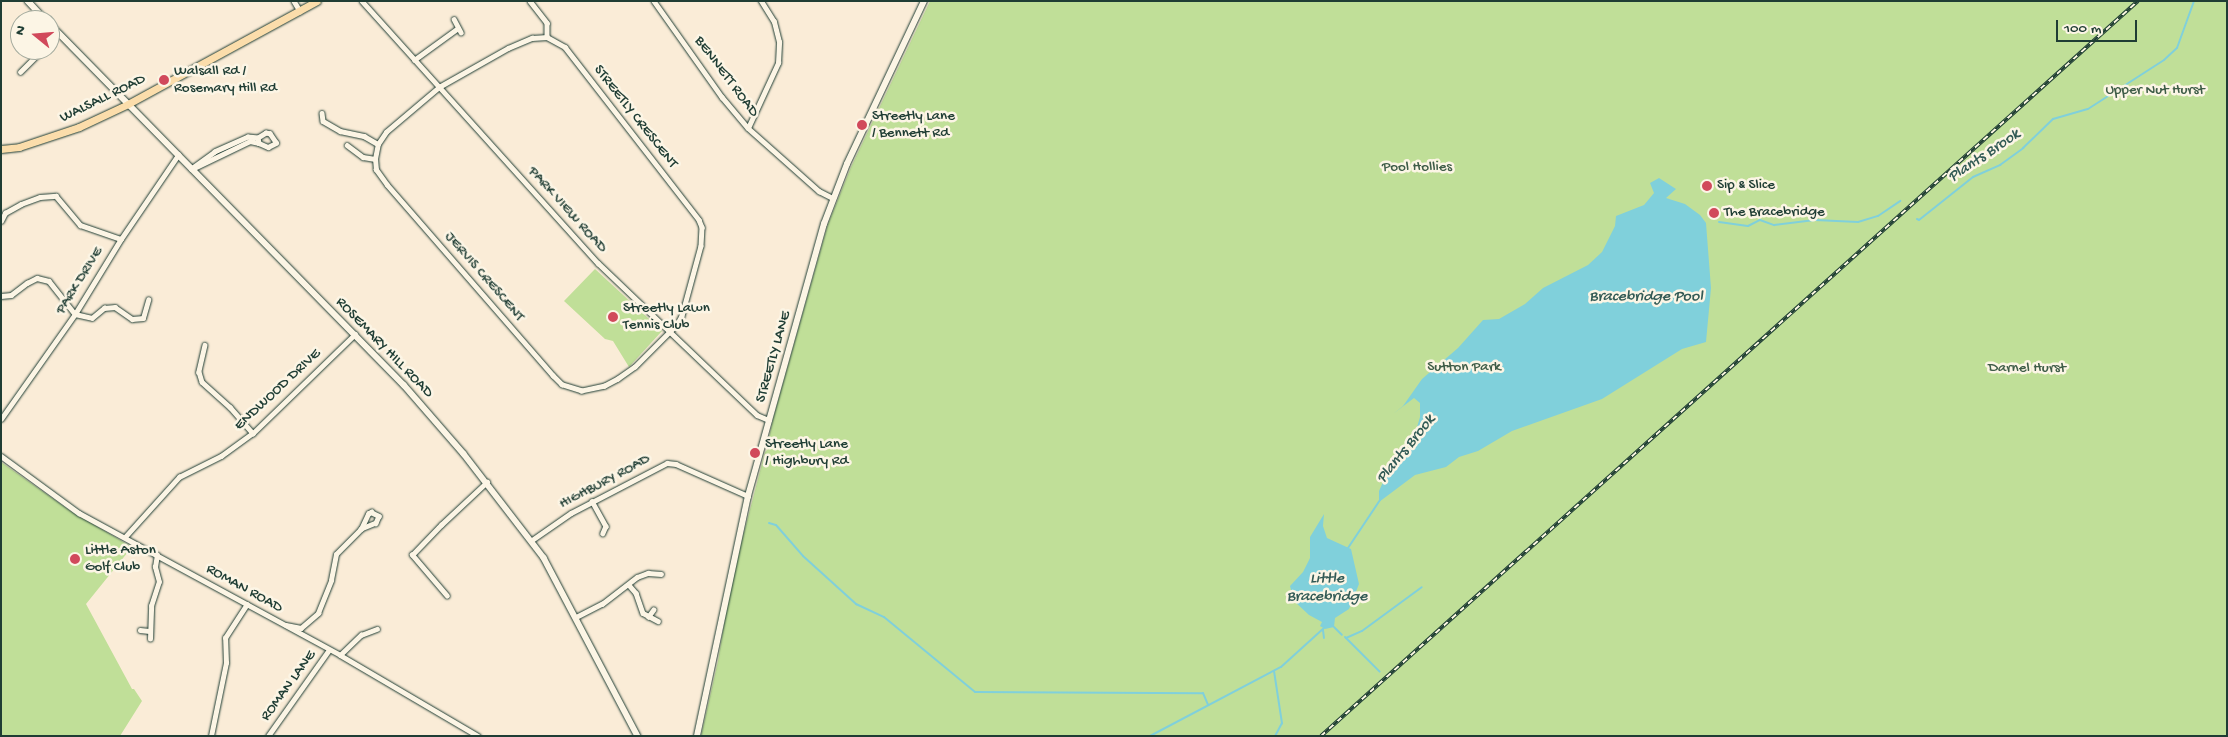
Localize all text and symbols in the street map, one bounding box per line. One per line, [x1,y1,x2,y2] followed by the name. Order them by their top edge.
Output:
[10,10,60,60] north arrow
[2058,10,2139,42] scale bar
[2064,20,2101,38] text: 100 m
[12,24,31,38] text: N
[690,33,762,121] street label: BENNETT ROAD
[174,62,277,97] place label: Walsall Rd / Rosemary Hill Rd
[589,62,681,172] street label: STREETLY CRESCENT
[57,71,149,127] street label: WALSALL ROAD
[158,74,170,86] marker: Walsall Rd / Rosemary Hill Rd
[2105,82,2205,100] park label: Upper Nut Hurst
[872,107,955,142] place label: Streetly Lane / Bennett Rd
[856,119,868,131] marker: Streetly Lane / Bennett Rd
[1945,126,2025,188] water label: Plants Brook
[1382,159,1452,177] park label: Pool Hollies
[524,163,610,257] street label: PARK VIEW ROAD
[1717,177,1775,195] place label: Sip & Slice
[1701,180,1713,192] marker: Sip & Slice
[1724,204,1825,222] place label: The Bracebridge
[1708,207,1720,219] marker: The Bracebridge
[440,228,528,326] street label: JERVIS CRESCENT
[52,244,108,318] street label: PARK DRIVE
[1589,288,1703,308] water label: Bracebridge Pool
[331,294,437,402] street label: ROSEMARY HILL ROAD
[623,299,710,334] place label: Streetly Lawn Tennis Club
[752,309,796,405] street label: STREETLY LANE
[607,311,619,323] marker: Streetly Lawn Tennis Club
[231,345,325,435] street label: ENDWOOD DRIVE
[1427,359,1501,377] park label: Sutton Park
[1988,360,2066,378] park label: Darnel Hurst
[1374,412,1440,488] water label: Plants Brook
[765,435,848,470] place label: Streetly Lane / Highbury Rd
[749,447,761,459] marker: Streetly Lane / Highbury Rd
[556,450,654,514] street label: HIGHBURY ROAD
[85,541,156,576] place label: Little Aston Golf Club
[69,553,81,565] marker: Little Aston Golf Club
[202,561,286,617] street label: ROMAN ROAD
[1287,570,1367,608] water label: Little Bracebridge
[257,647,321,725] street label: ROMAN LANE

